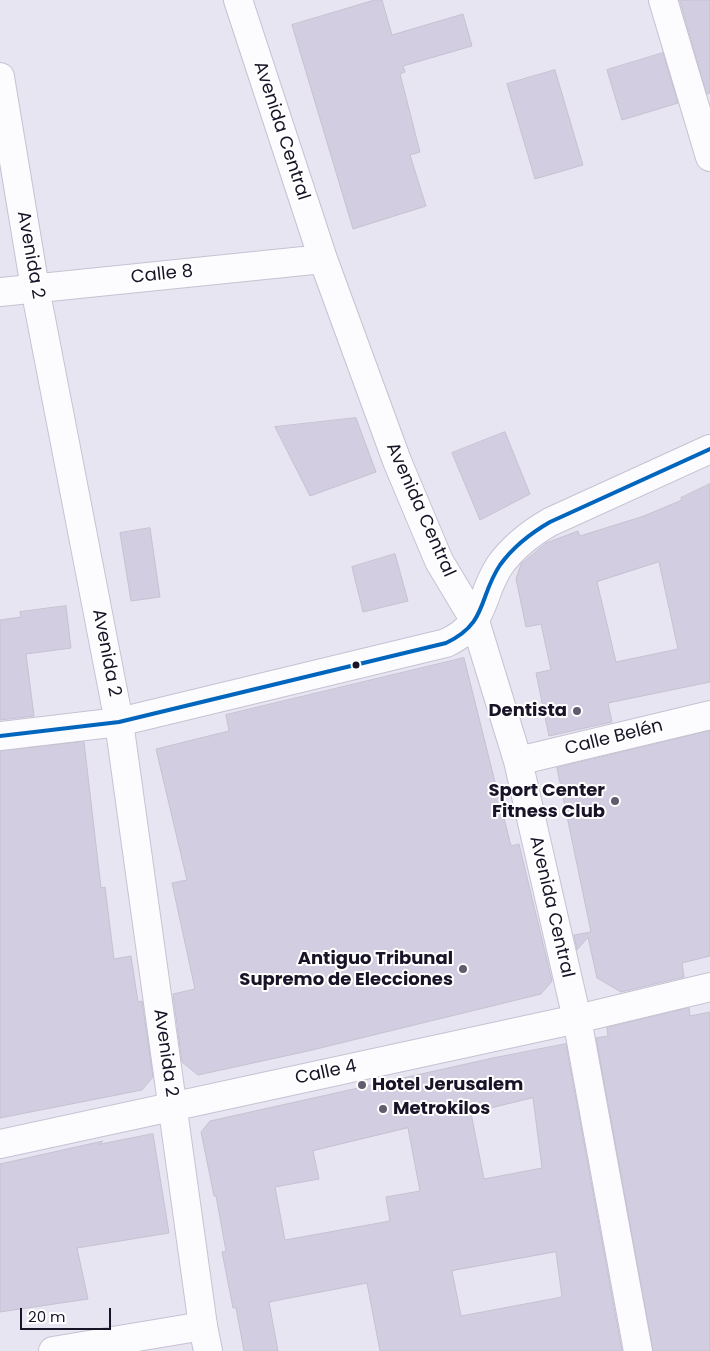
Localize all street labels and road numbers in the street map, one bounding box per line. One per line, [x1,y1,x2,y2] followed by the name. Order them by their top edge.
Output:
[248,59,314,203] street label: Avenida Central
[12,209,48,301] street label: Avenida 2
[130,261,194,289] street label: Calle 8
[381,439,459,581] street label: Avenida Central
[87,607,125,699] street label: Avenida 2
[563,715,665,761] street label: Calle Belén
[524,834,578,980] street label: Avenida Central
[148,1008,182,1098] street label: Avenida 2
[293,1056,359,1090] street label: Calle 4

